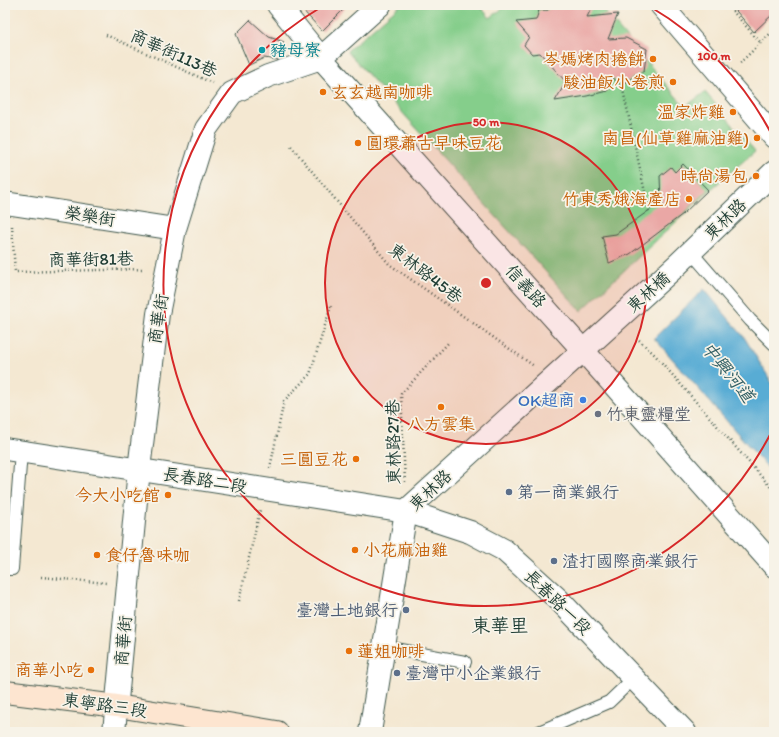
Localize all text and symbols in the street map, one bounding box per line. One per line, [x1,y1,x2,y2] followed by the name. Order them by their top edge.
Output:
[127,25,221,81] street label: 商華街113巷
[270,40,321,60] place label: 豬母寮
[257,45,267,55] marker: 豬母寮
[543,49,645,69] place label: 岑媽烤肉捲餅
[697,49,731,63] text: 100 m
[648,54,658,64] marker: 岑媽烤肉捲餅
[563,72,665,92] place label: 駿油飯小卷煎
[668,77,678,87] marker: 駿油飯小卷煎
[331,82,433,102] place label: 玄玄越南咖啡
[318,87,328,97] marker: 玄玄越南咖啡
[657,102,725,122] place label: 溫家炸雞
[728,107,738,117] marker: 溫家炸雞
[473,115,500,129] text: 50 m
[602,128,749,148] place label: 南昌(仙草雞麻油雞)
[366,133,502,153] place label: 圓環蕭古早味豆花
[752,133,762,143] marker: 南昌(仙草雞麻油雞)
[353,138,363,148] marker: 圓環蕭古早味豆花
[680,166,748,186] place label: 時尚湯包
[751,171,761,181] marker: 時尚湯包
[562,189,681,209] place label: 竹東秀娥海產店
[684,194,694,204] marker: 竹東秀娥海產店
[700,194,750,244] street label: 東林路
[63,202,117,230] street label: 榮樂街
[385,239,468,308] street label: 東林路45巷
[48,248,135,270] street label: 商華街81巷
[502,260,550,312] street label: 信義路
[622,268,674,316] street label: 東林橋
[479,276,493,290] centre of rings
[144,292,172,346] street label: 商華街
[697,337,760,408] water label: 中興河道
[518,390,575,410] place label: OK超商
[578,395,588,405] marker: OK超商
[382,398,404,485] street label: 東林路27巷
[436,402,446,412] marker: 八方雲集
[606,404,691,424] place label: 竹東靈糧堂
[593,409,603,419] marker: 竹東靈糧堂
[407,414,475,434] place label: 八方雲集
[280,449,348,469] place label: 三圓豆花
[351,454,361,464] marker: 三圓豆花
[161,463,249,497] street label: 長春路二段
[405,465,455,515] street label: 東林路
[517,482,619,502] place label: 第一商業銀行
[75,485,160,505] place label: 今大小吃館
[504,487,514,497] marker: 第一商業銀行
[163,490,173,500] marker: 今大小吃館
[363,540,448,560] place label: 小花麻油雞
[105,545,190,565] place label: 食仔魯味咖
[350,545,360,555] marker: 小花麻油雞
[92,550,102,560] marker: 食仔魯味咖
[562,551,698,571] place label: 渣打國際商業銀行
[549,556,559,566] marker: 渣打國際商業銀行
[520,565,596,639] street label: 長春路一段
[296,600,398,620] place label: 臺灣土地銀行
[401,605,411,615] marker: 臺灣土地銀行
[471,614,529,637] district label: 東華里
[111,615,135,667] street label: 商華街
[357,641,425,661] place label: 蓮姐咖啡
[344,646,354,656] marker: 蓮姐咖啡
[15,660,83,680] place label: 商華小吃
[405,663,541,683] place label: 臺灣中小企業銀行
[86,665,96,675] marker: 商華小吃
[392,668,402,678] marker: 臺灣中小企業銀行
[62,689,148,721] street label: 東寧路三段

